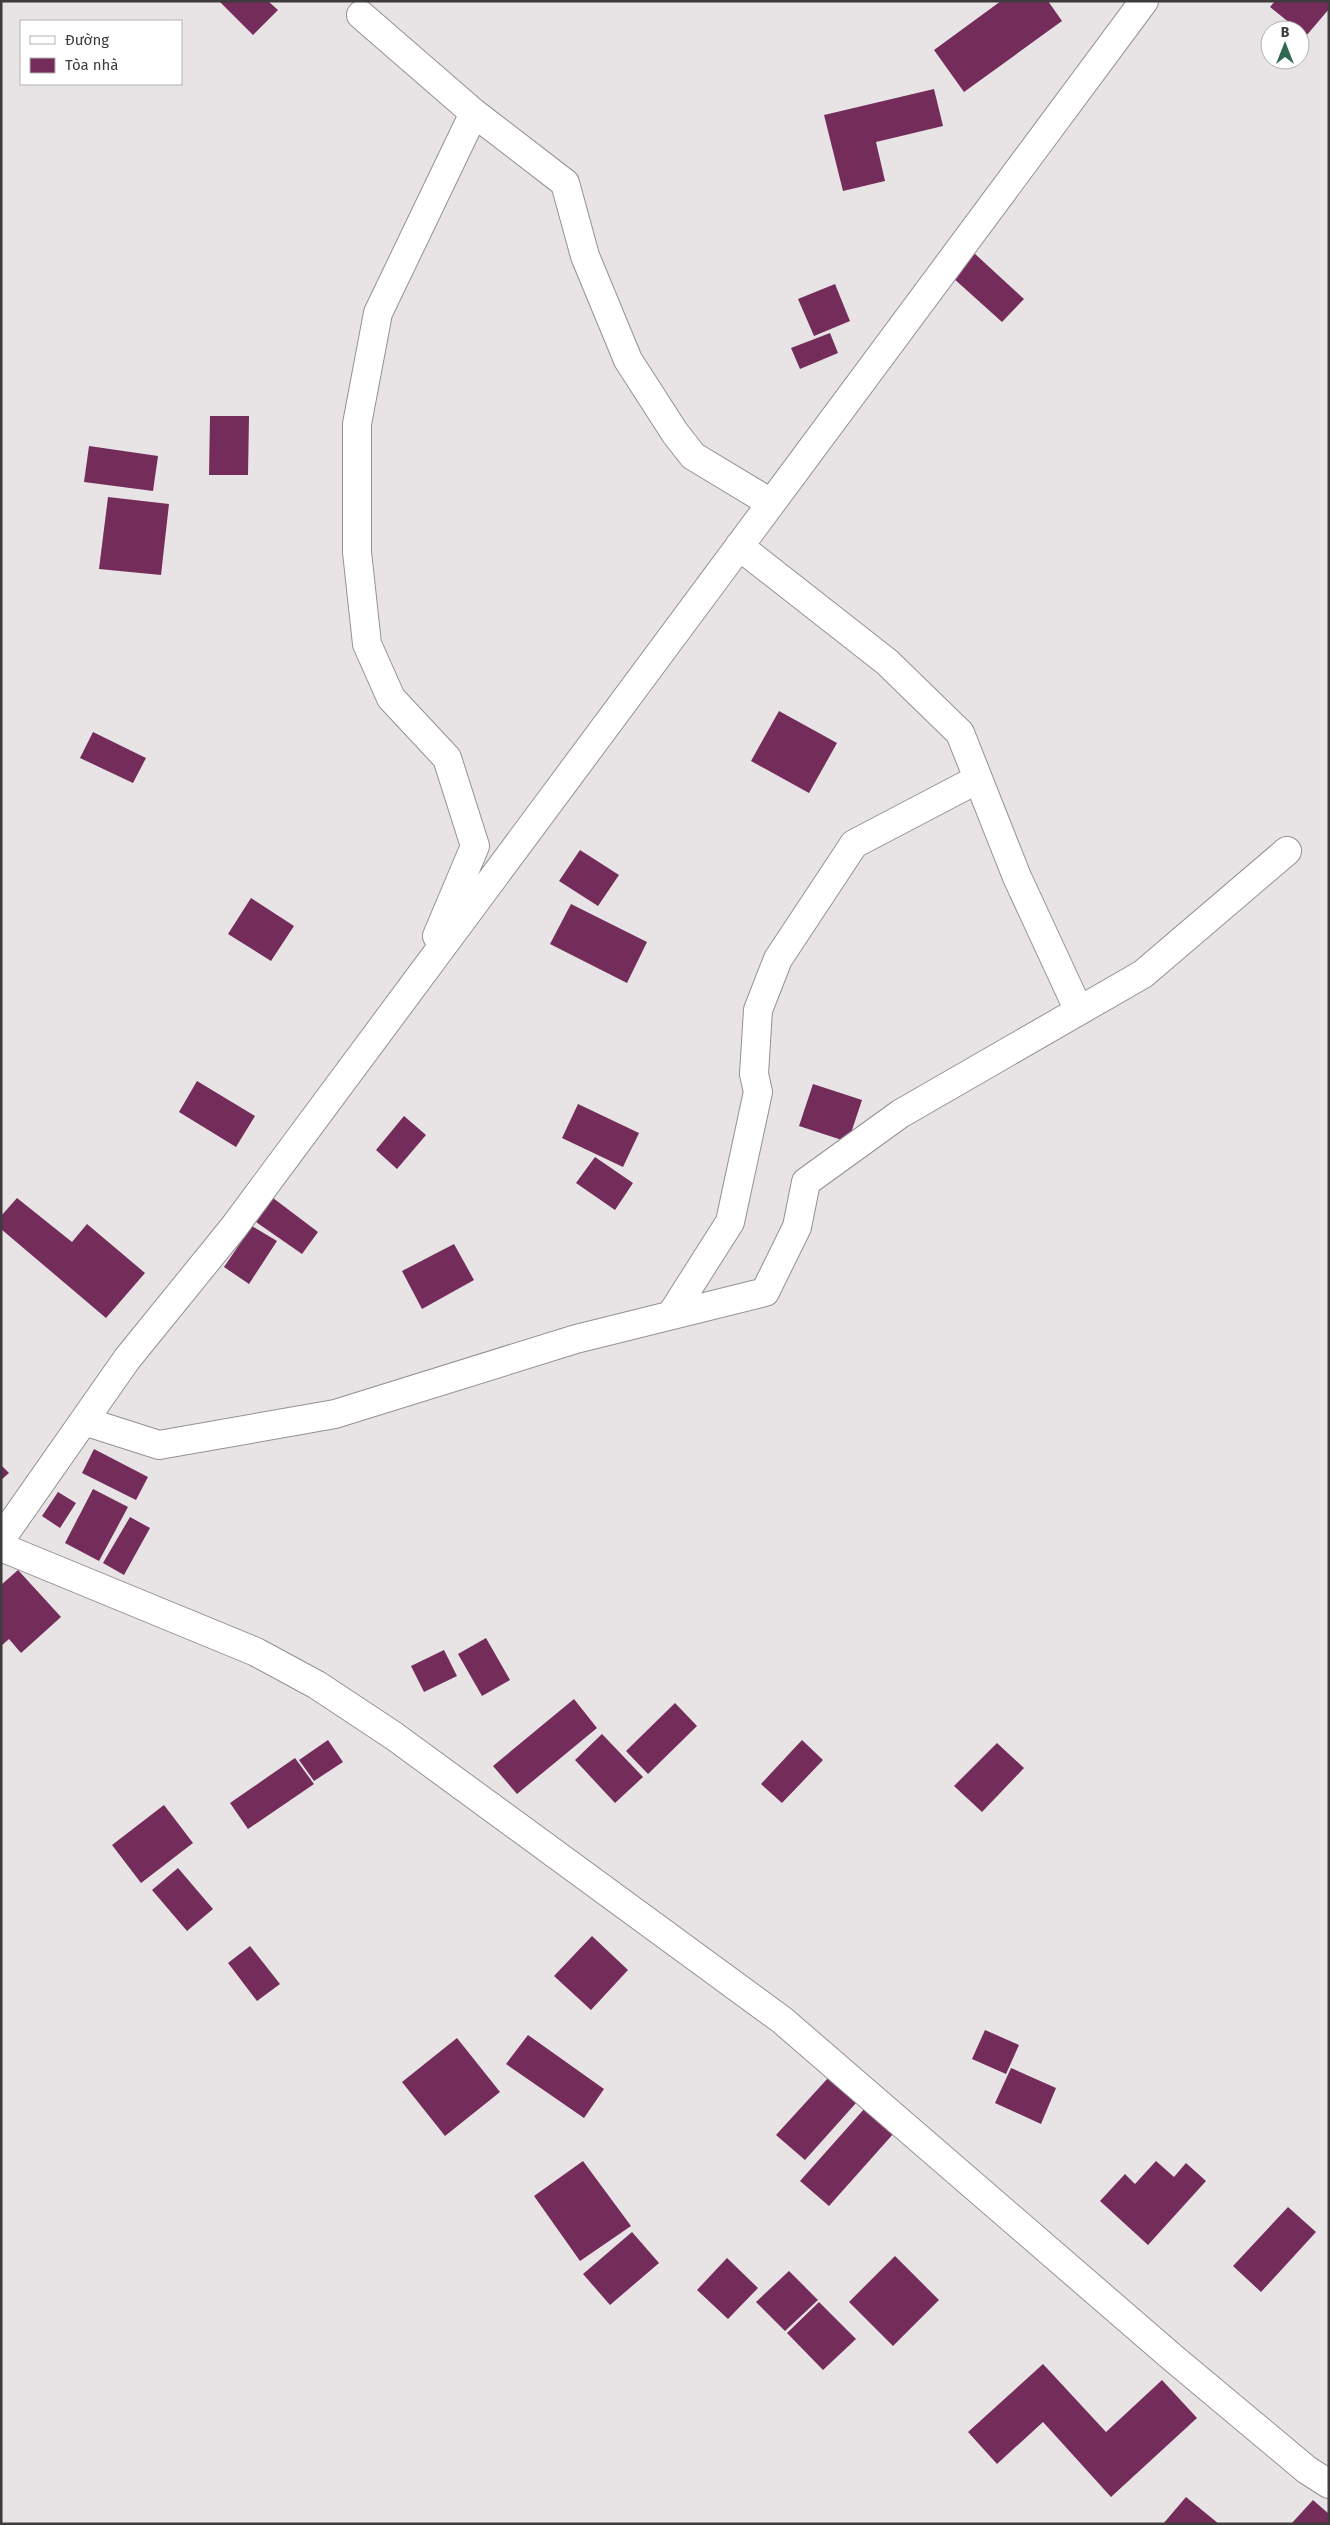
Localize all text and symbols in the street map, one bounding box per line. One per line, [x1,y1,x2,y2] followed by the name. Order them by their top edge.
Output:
[20,20,182,85] legend
[1260,20,1310,70] north arrow
[1281,24,1290,41] text: B
[65,31,109,49] text: Đường
[65,56,118,74] text: Tòa nhà

